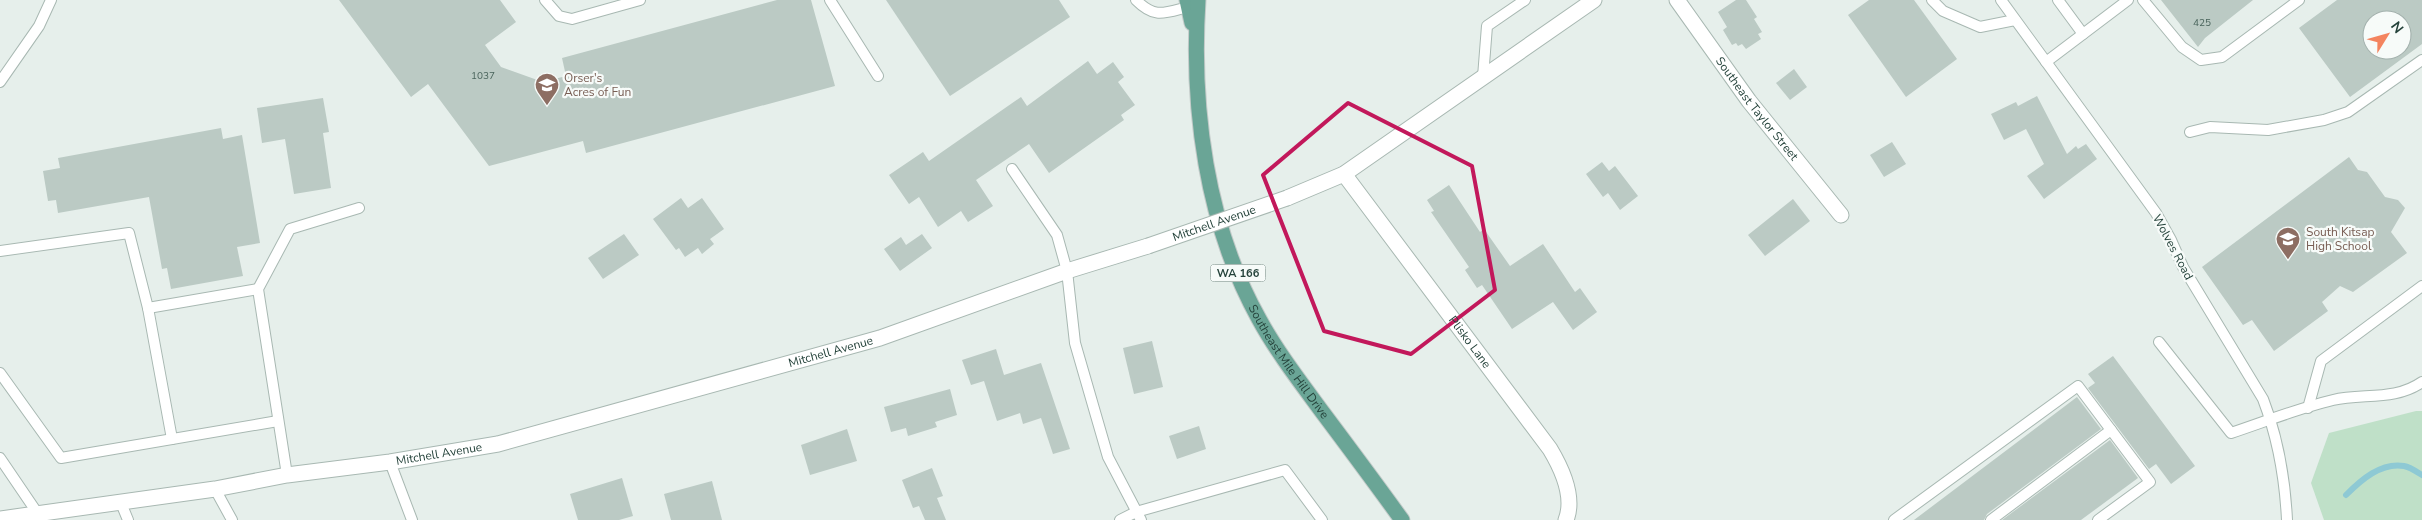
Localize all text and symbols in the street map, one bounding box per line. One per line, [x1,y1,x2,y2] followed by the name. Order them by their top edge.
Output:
[2362,10,2412,60] north arrow
[2193,16,2211,30] house number: 425
[2386,18,2408,37] text: N
[1712,54,1802,165] street label: Southeast Taylor Street
[471,69,495,83] house number: 1037
[564,70,631,100] place label: Orser's Acres of Fun
[534,72,560,106] school or university icon: Orser's Acres of Fun
[1170,201,1258,245] street label: Mitchell Avenue
[2149,212,2197,282] street label: Wolves Road
[2306,224,2375,254] place label: South Kitsap High School
[2275,226,2301,260] school or university icon: South Kitsap High School
[1210,264,1266,282] road number: WA 166
[1245,302,1333,422] street label: Southeast Mile Hill Drive
[1445,313,1495,371] street label: Plisko Lane
[787,332,875,371] street label: Mitchell Avenue
[395,439,483,469] street label: Mitchell Avenue

